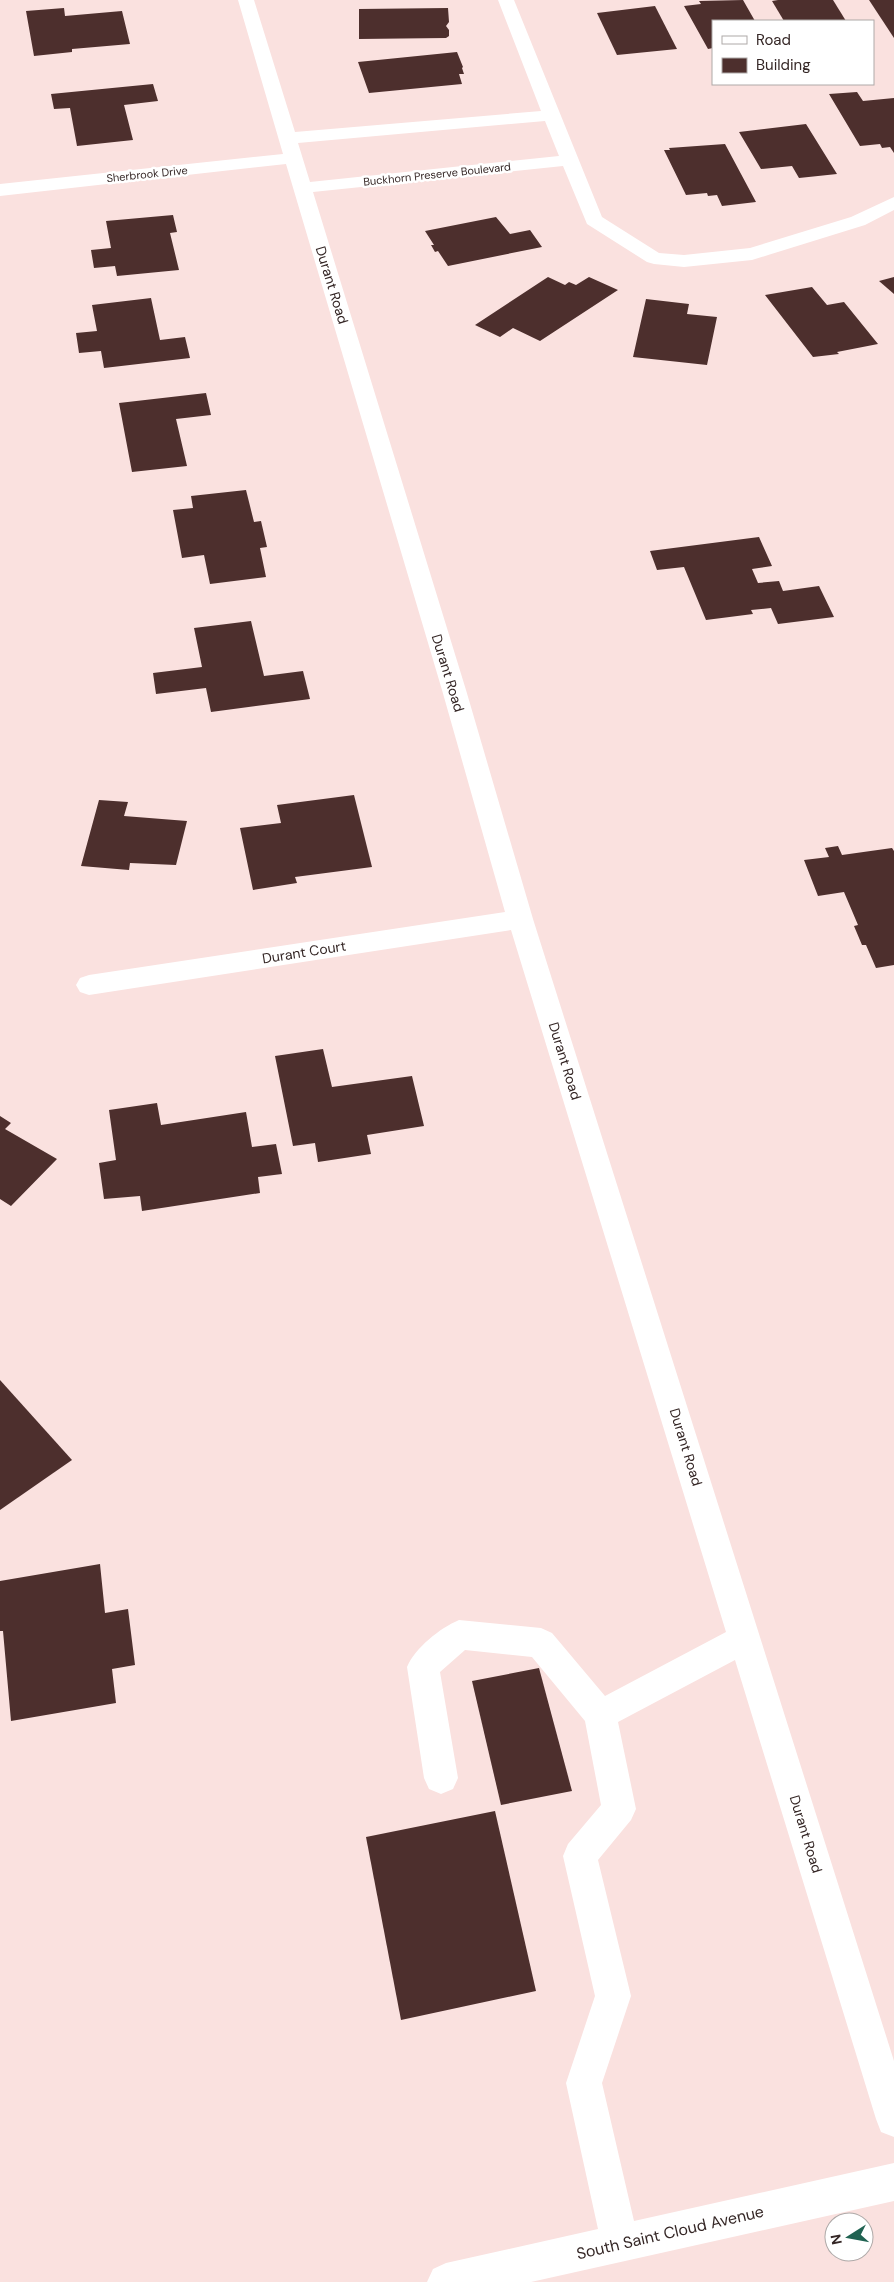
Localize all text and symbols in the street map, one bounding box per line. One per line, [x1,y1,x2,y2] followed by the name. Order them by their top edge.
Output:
[712,20,874,85] legend
[756,30,791,50] text: Road
[756,55,811,75] text: Building
[363,159,512,189] street label: Buckhorn Preserve Boulevard
[106,163,188,185] street label: Sherbrook Drive
[312,244,352,326] street label: Durant Road
[428,632,468,714] street label: Durant Road
[261,936,347,968] street label: Durant Court
[545,1020,585,1102] street label: Durant Road
[666,1406,706,1488] street label: Durant Road
[786,1793,826,1875] street label: Durant Road
[574,2201,766,2264] street label: South Saint Cloud Avenue
[824,2212,874,2262] north arrow
[826,2233,846,2246] text: N

